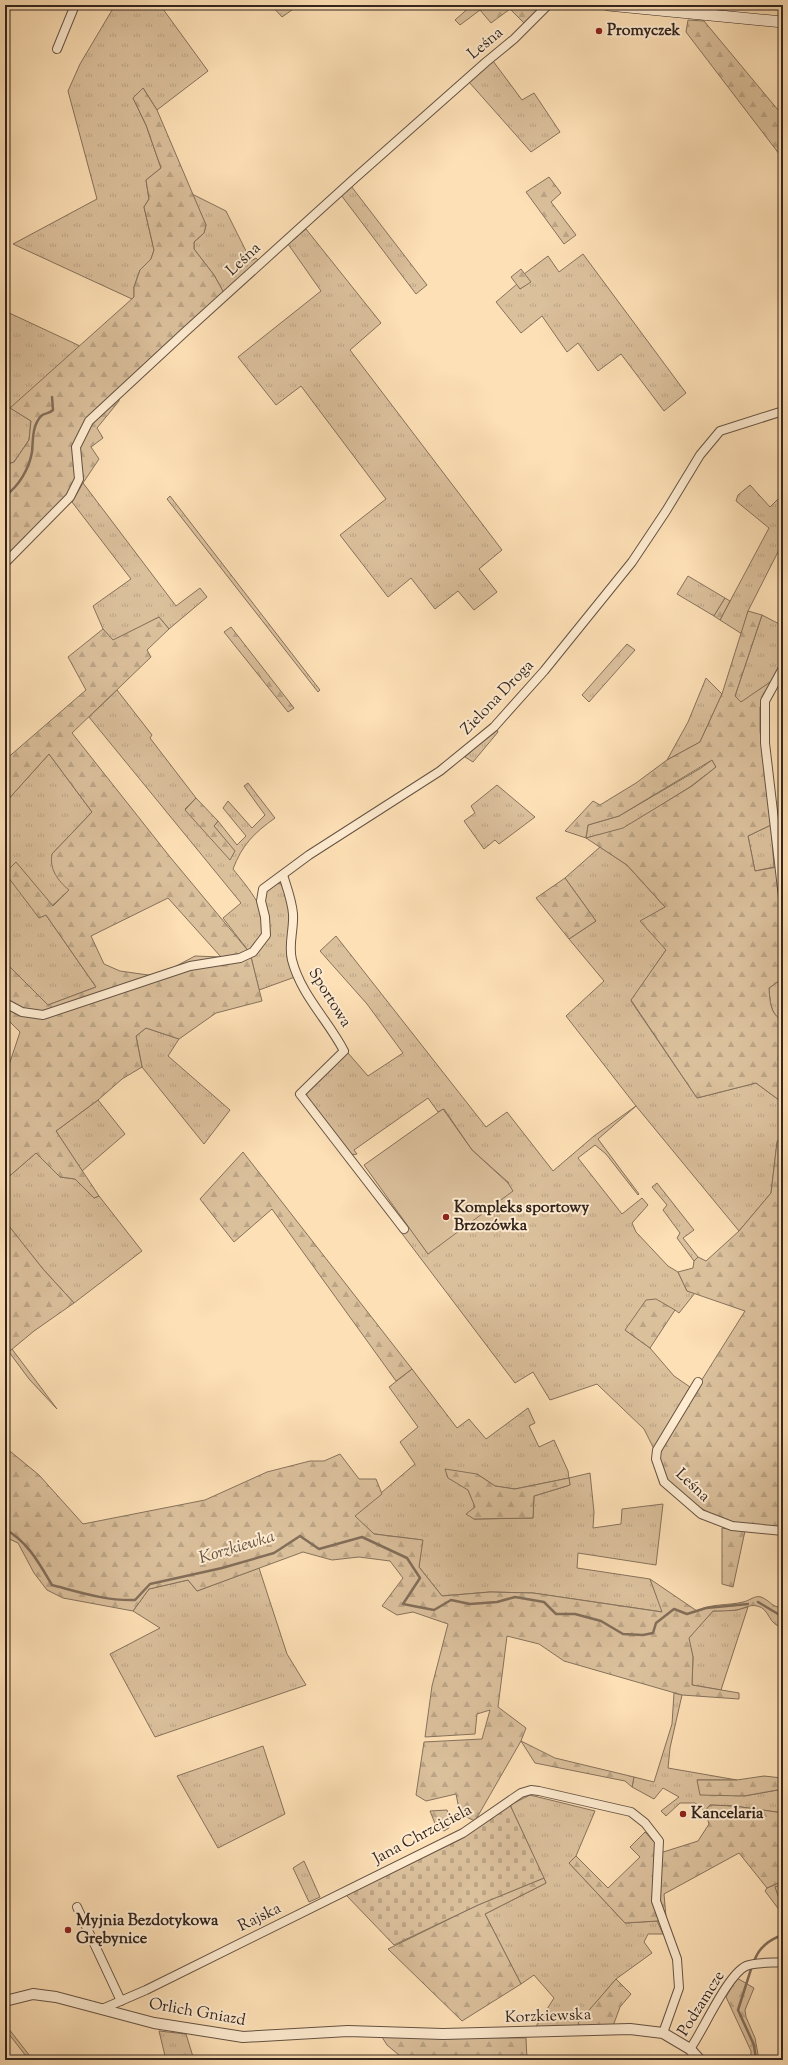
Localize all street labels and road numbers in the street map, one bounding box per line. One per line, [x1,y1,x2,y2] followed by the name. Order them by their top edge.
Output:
[463,22,509,66] street label: Leśna
[221,237,267,282] street label: Leśna
[456,655,540,741] street label: Zielona Droga
[302,964,357,1033] street label: Sportowa
[669,1464,715,1509] street label: Leśna
[369,1799,477,1871] street label: Jana Chrzciciela
[234,1897,286,1938] street label: Rajska
[673,1967,731,2041] street label: Podzamcze
[147,1993,247,2033] street label: Orlich Gniazd
[504,2004,592,2030] street label: Korzkiewska

